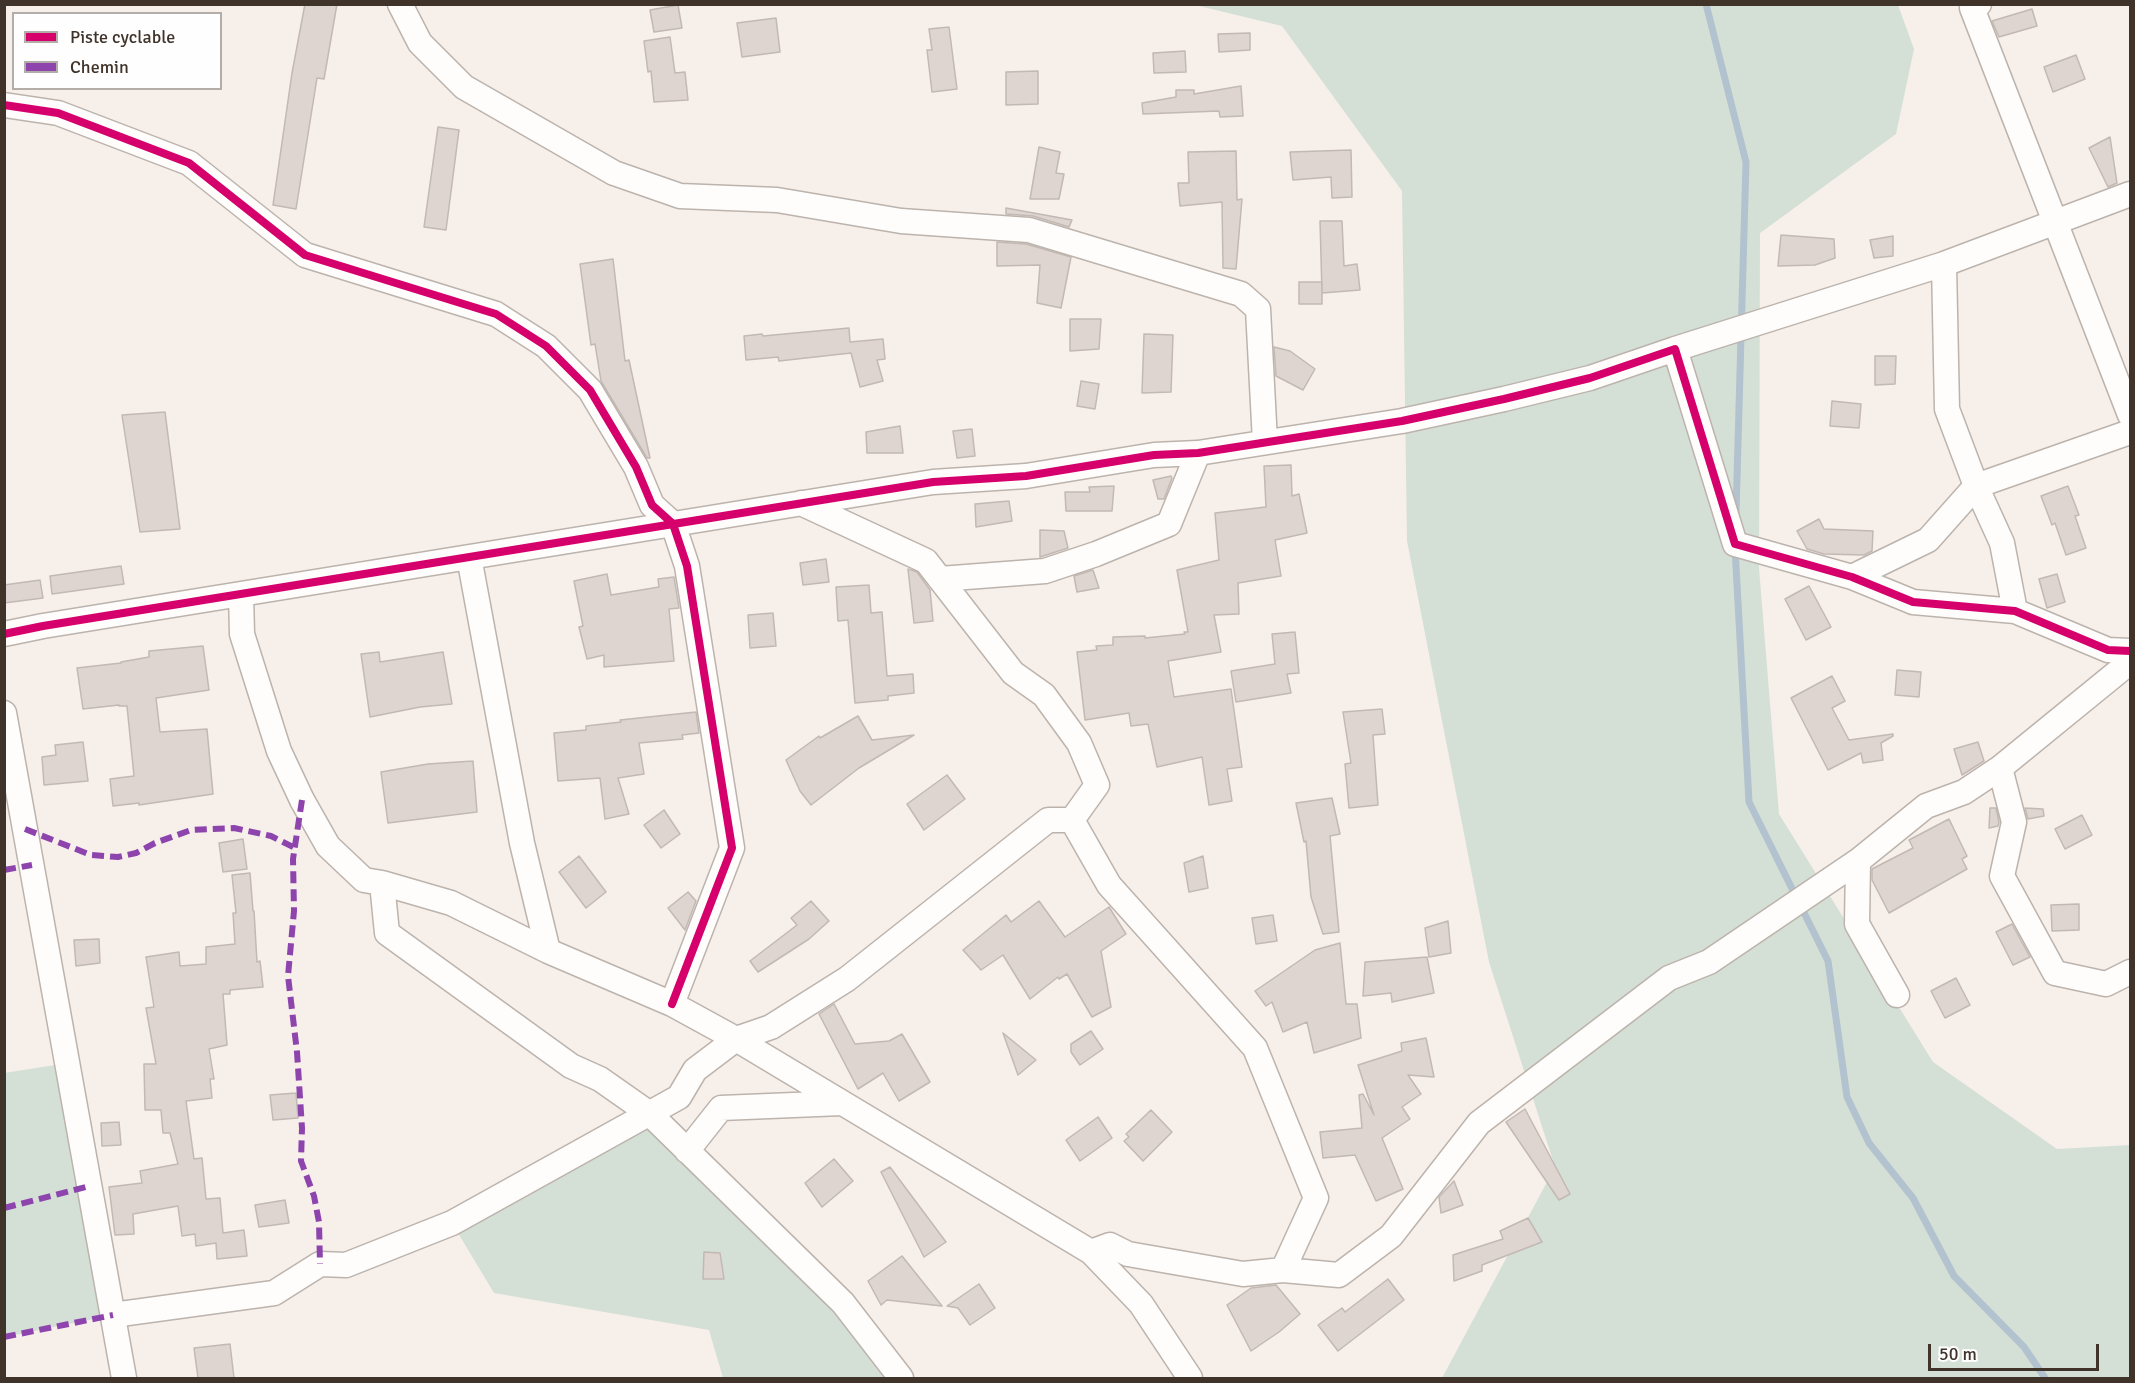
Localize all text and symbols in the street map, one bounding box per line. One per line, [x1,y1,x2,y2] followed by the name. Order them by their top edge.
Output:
[12,12,222,90] legend
[70,26,175,48] text: Piste cyclable
[70,56,129,78] text: Chemin
[1931,1332,2102,1370] scale bar
[1939,1343,1977,1365] text: 50 m

